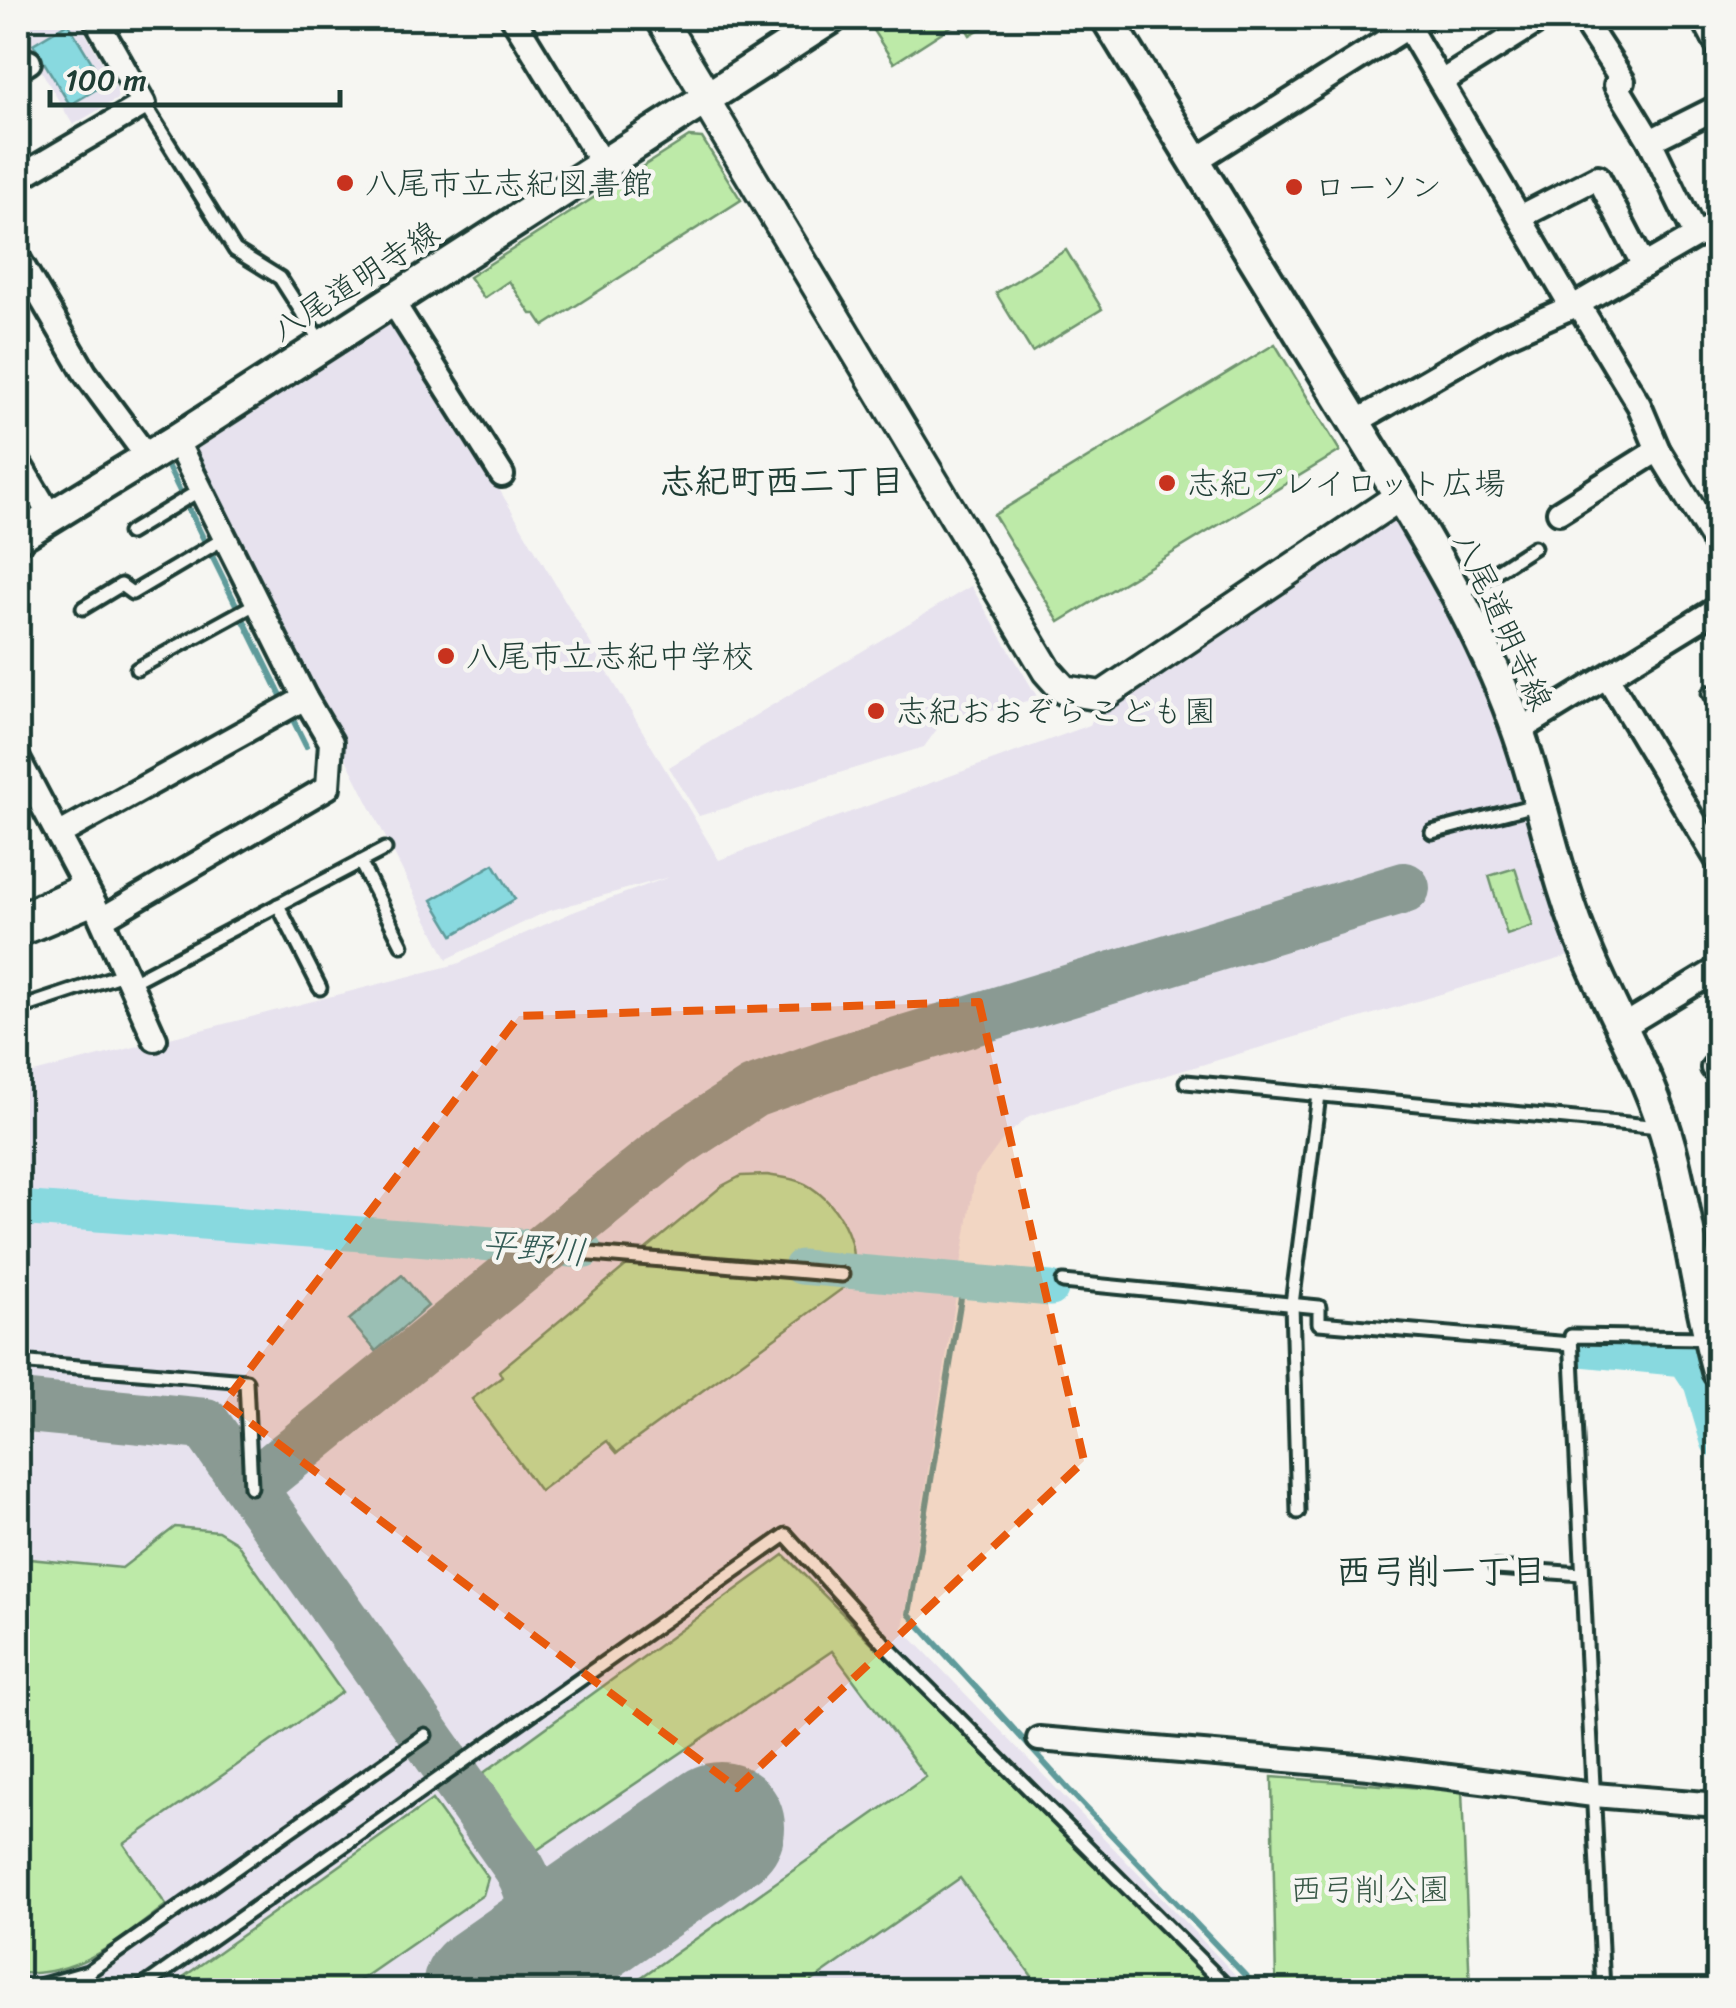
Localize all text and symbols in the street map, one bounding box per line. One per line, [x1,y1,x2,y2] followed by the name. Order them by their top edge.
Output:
[50,45,340,107] scale bar
[65,53,147,107] text: 100 m
[365,155,653,212] place label: 八尾市立志紀図書館
[1314,159,1442,216] place label: ローソン
[334,172,356,194] marker: 八尾市立志紀図書館
[1283,176,1305,198] marker: ローソン
[259,205,451,358] street label: 八尾道明寺線
[659,450,905,512] district label: 志紀町西二丁目
[1187,455,1506,512] place label: 志紀プレイロット広場
[1156,472,1178,494] marker: 志紀プレイロット広場
[1436,522,1569,720] street label: 八尾道明寺線
[466,628,754,685] place label: 八尾市立志紀中学校
[435,645,457,667] marker: 八尾市立志紀中学校
[896,683,1216,740] place label: 志紀おおぞらこども園
[865,700,887,722] marker: 志紀おおぞらこども園
[479,1213,589,1283] water label: 平野川
[1336,1540,1546,1602] district label: 西弓削一丁目
[1290,1861,1450,1918] park label: 西弓削公園

